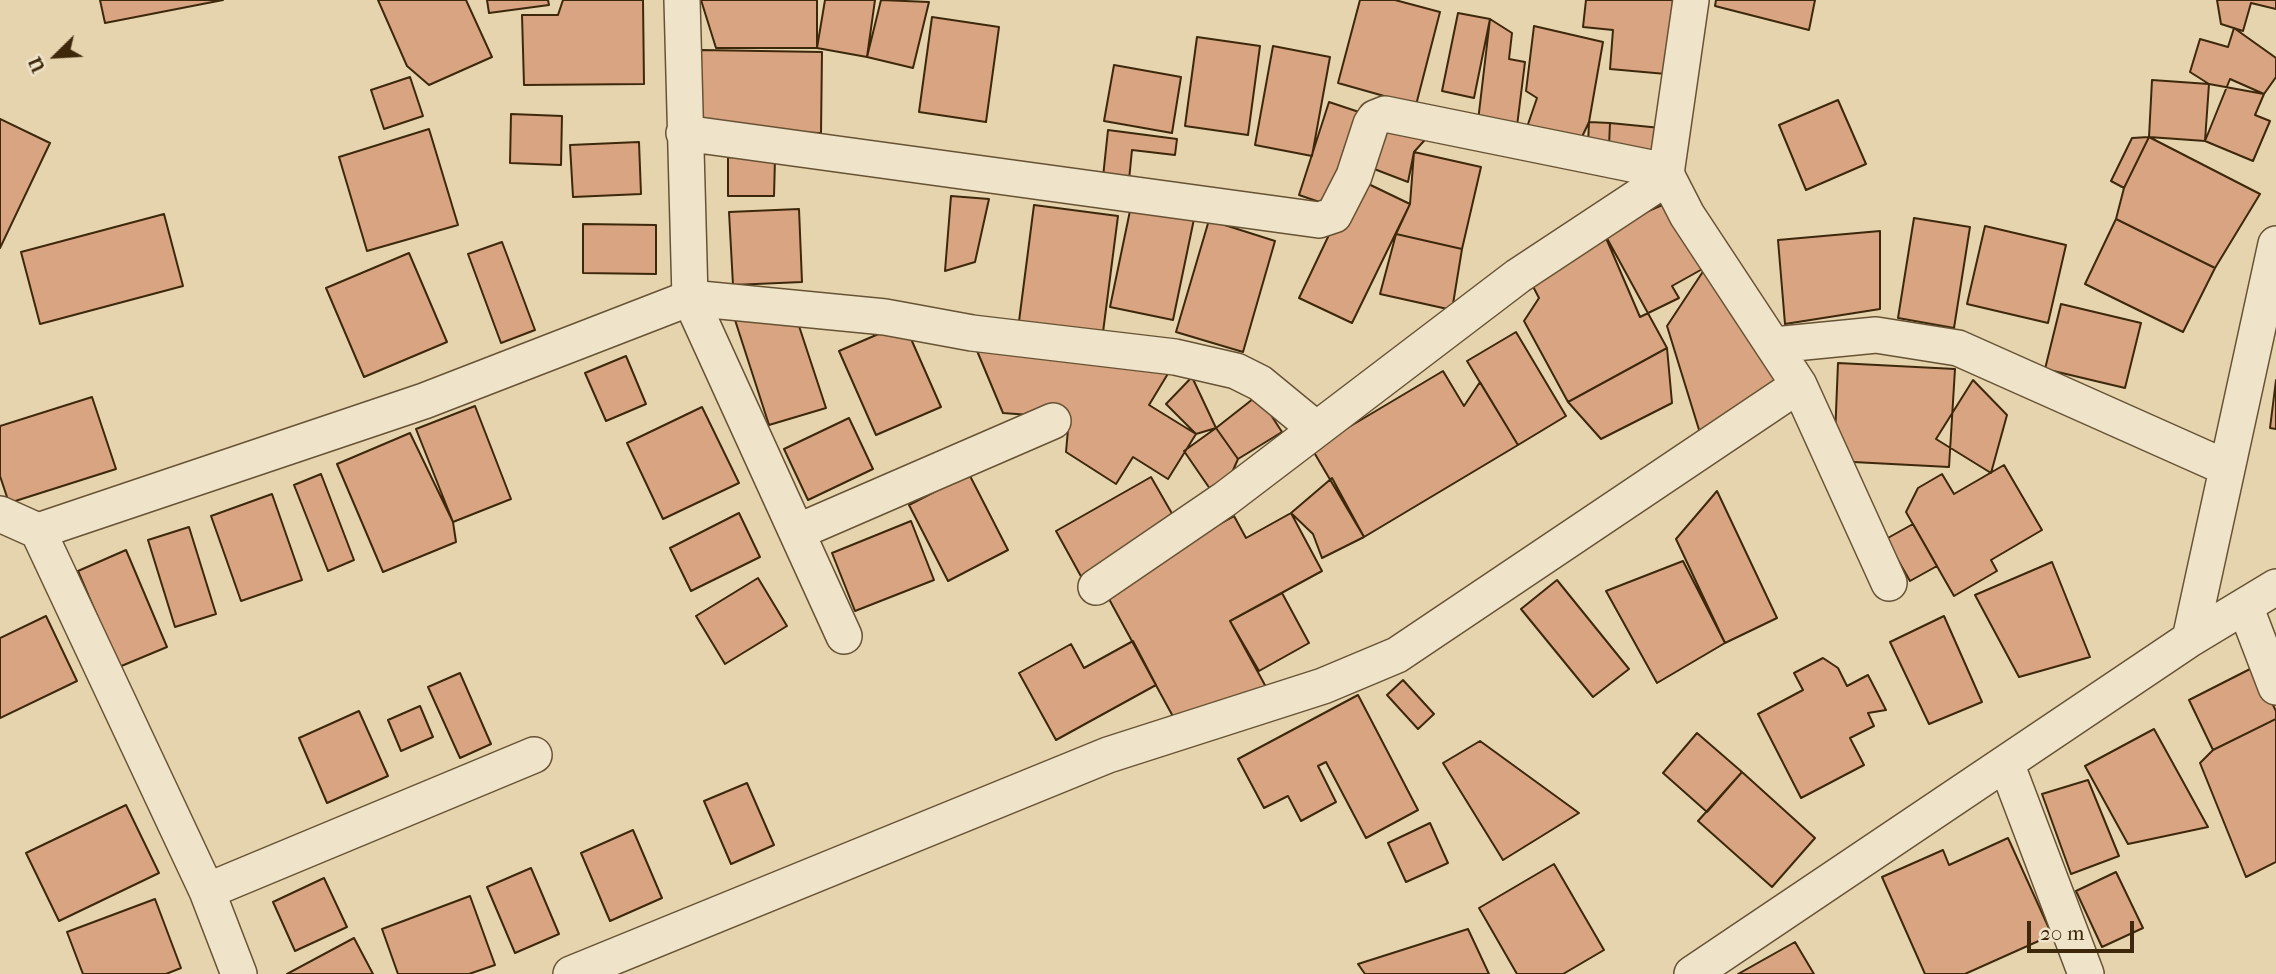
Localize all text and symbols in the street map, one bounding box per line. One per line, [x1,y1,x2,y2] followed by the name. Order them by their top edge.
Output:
[21,21,91,91] north arrow
[24,53,50,76] text: U
[2031,908,2138,952] scale bar
[2040,921,2084,945] text: 20 m

